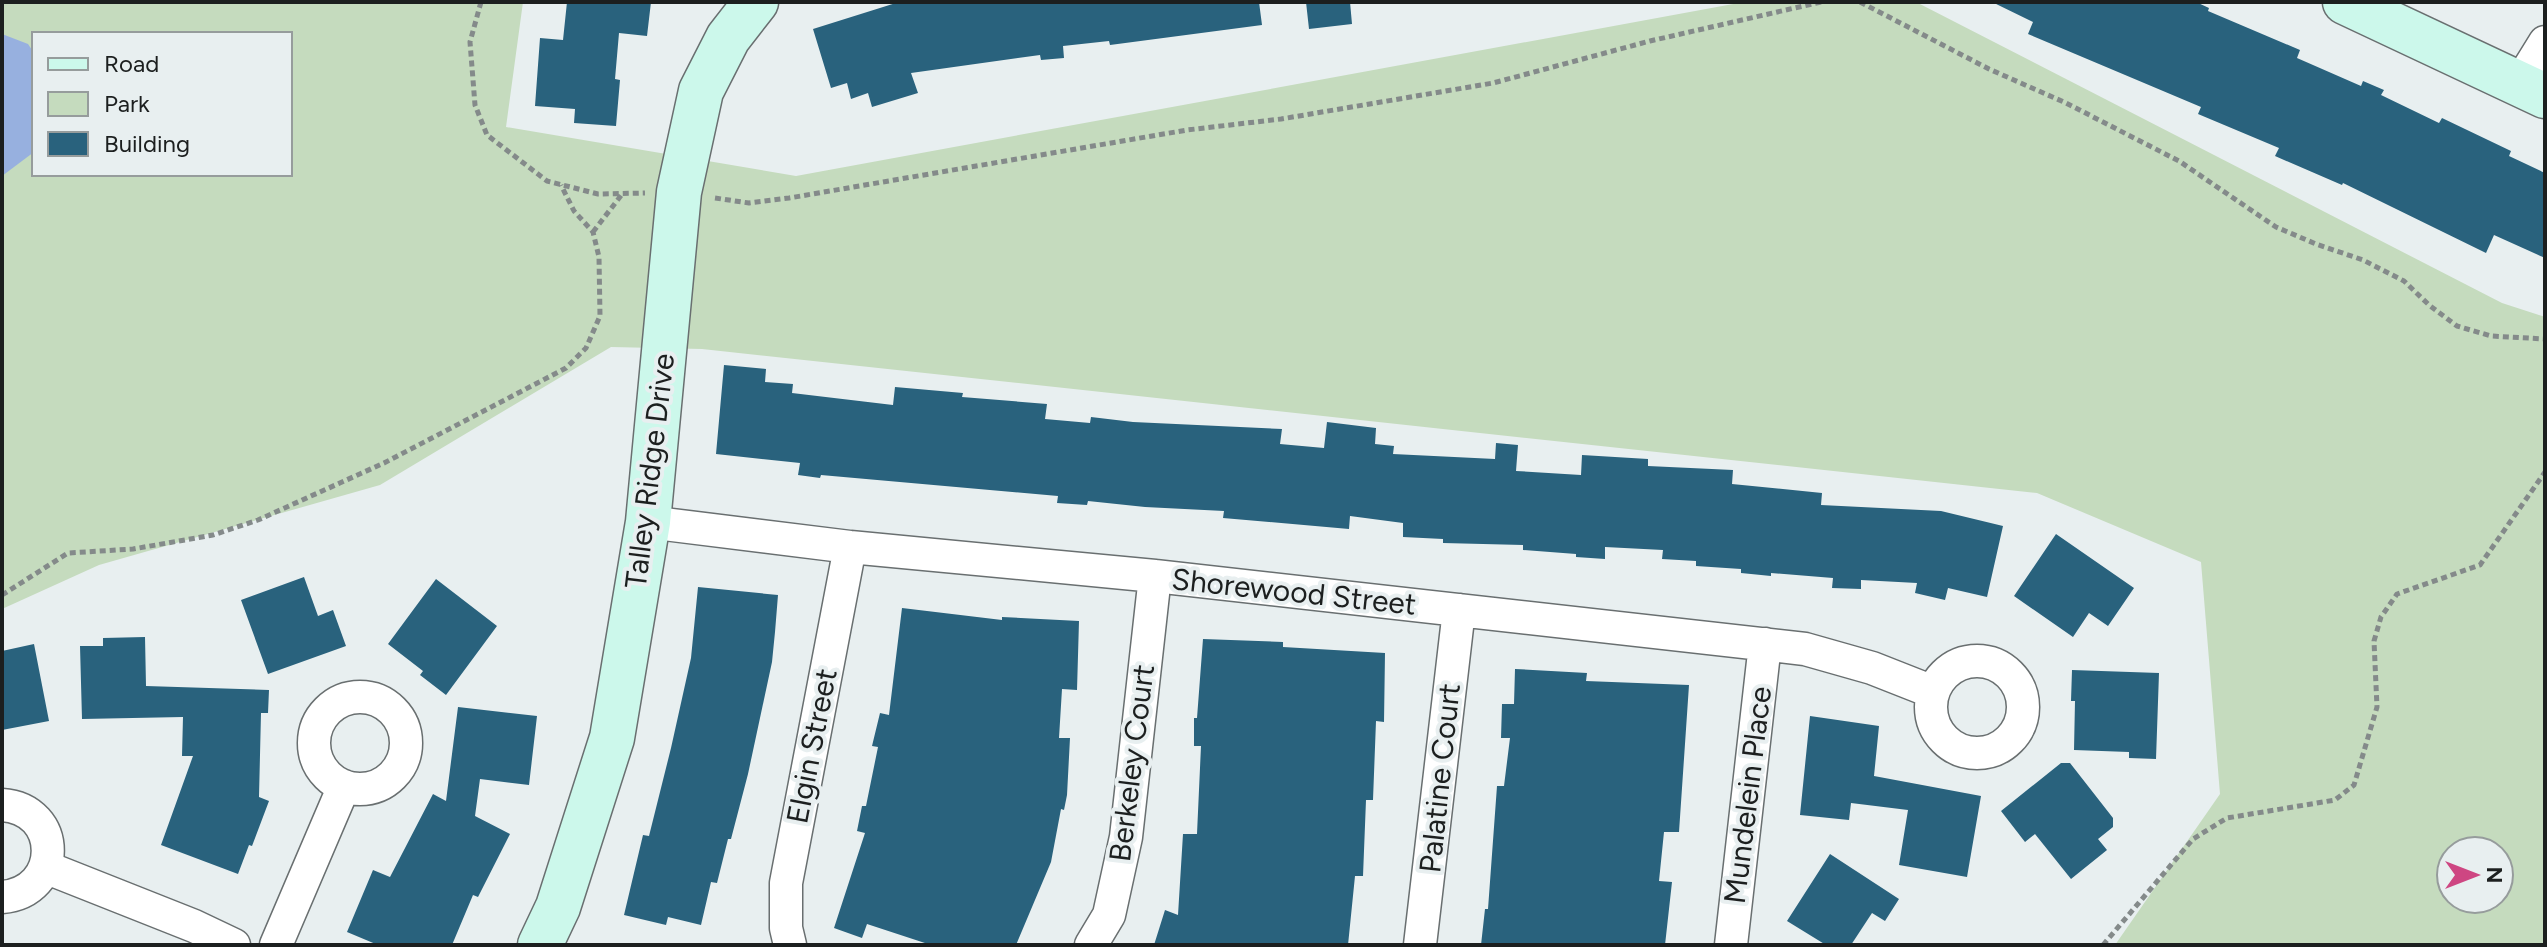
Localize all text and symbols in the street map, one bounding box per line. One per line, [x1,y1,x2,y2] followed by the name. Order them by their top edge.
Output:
[32,32,292,176] legend
[104,49,159,78] text: Road
[104,89,150,118] text: Park
[104,129,190,158] text: Building
[617,351,682,591] street label: Talley Ridge Drive
[1170,560,1418,623] street label: Shorewood Street
[1101,662,1162,864] street label: Berkeley Court
[778,665,845,827] street label: Elgin Street
[1411,681,1468,875] street label: Palatine Court
[1716,684,1779,906] street label: Mundelein Place
[2435,835,2515,915] north arrow
[2481,866,2508,884] text: N

